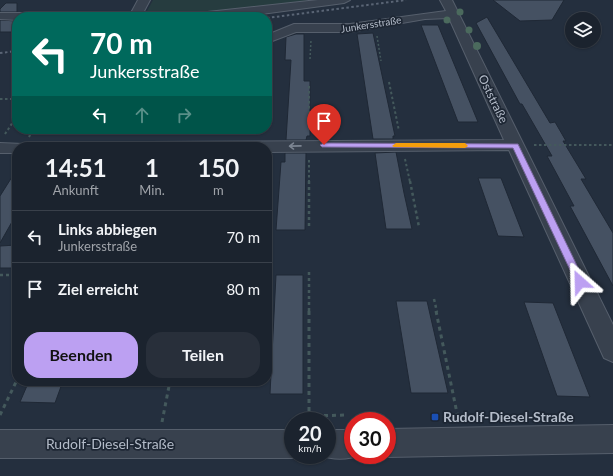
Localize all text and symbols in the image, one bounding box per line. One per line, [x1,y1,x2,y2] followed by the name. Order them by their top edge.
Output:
[565,12,601,48] map controls
[565,12,601,48] button: layers
[340,13,402,35] street label: Junkersstraße
[90,26,153,60] text: 70 m
[24,28,76,80] icon: left
[90,60,199,82] text: Junkersstraße
[475,72,512,125] street label: Oststraße
[89,104,111,126] icon: left
[131,104,153,126] icon: ahead
[173,104,195,126] icon: right
[307,104,341,145] pin
[313,110,335,132] icon: arrive
[289,142,302,149] one-way arrow
[45,153,107,182] text: 14:51
[145,153,159,182] text: 1
[198,153,239,182] text: 150
[53,182,99,198] text: Ankunft
[139,182,165,198] text: Min.
[213,182,224,198] text: m
[58,220,157,238] text: Links abbiegen
[24,226,46,248] icon: left
[226,228,260,246] text: 70 m
[58,238,137,254] text: Junkersstraße
[559,261,601,303] position arrow
[24,278,46,300] icon: arrive
[58,280,138,298] text: Ziel erreicht
[226,280,260,298] text: 80 m
[24,332,138,378] button: Beenden
[146,332,260,378] button: Teilen
[443,408,574,425] place label: Rudolf-Diesel-Straße
[344,412,396,464] speed limit sign: 30
[430,412,440,422] marker: Rudolf-Diesel-Straße
[298,421,322,445] text: 20
[46,435,174,452] street label: Rudolf-Diesel-Straße
[298,442,322,454] text: km/h

